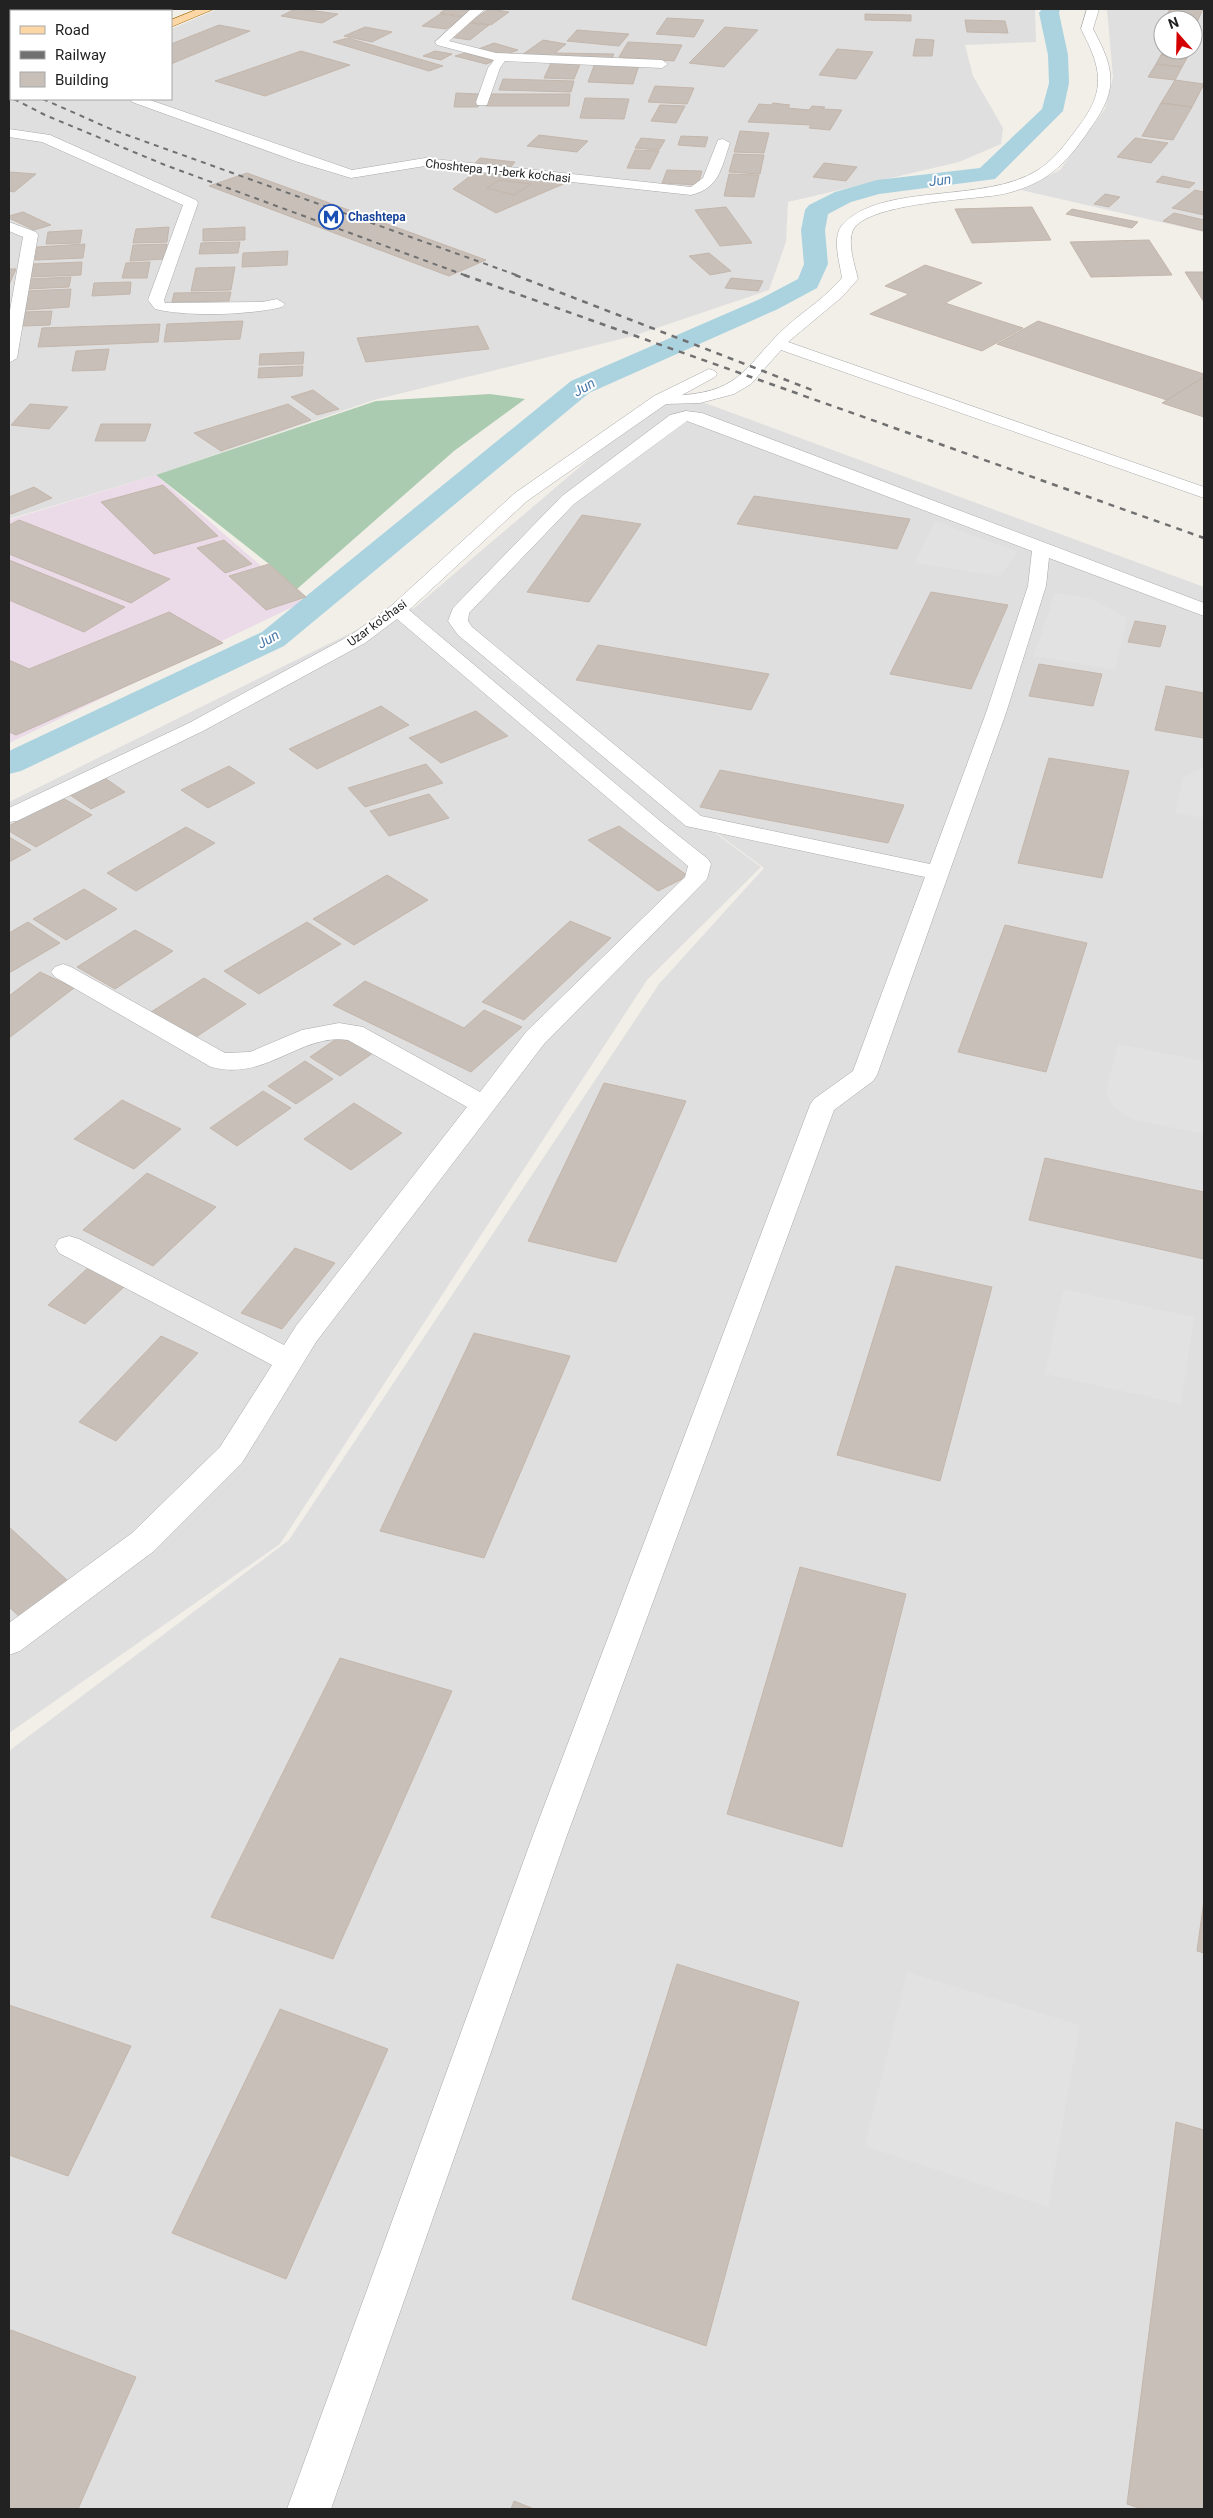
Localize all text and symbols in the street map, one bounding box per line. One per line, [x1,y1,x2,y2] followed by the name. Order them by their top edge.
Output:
[10,10,172,100] legend
[1153,10,1203,60] north arrow
[1166,14,1181,32] text: N
[55,21,89,39] text: Road
[55,46,106,64] text: Railway
[55,71,109,89] text: Building
[425,156,571,186] street label: Choshtepa 11-berk ko'chasi
[928,171,952,189] water label: Jun
[318,204,344,230] metro station icon: Chashtepa
[348,210,406,224] place label: Chashtepa
[570,374,598,400] water label: Jun
[345,597,409,649] street label: Uzar ko'chasi
[254,626,282,652] water label: Jun

